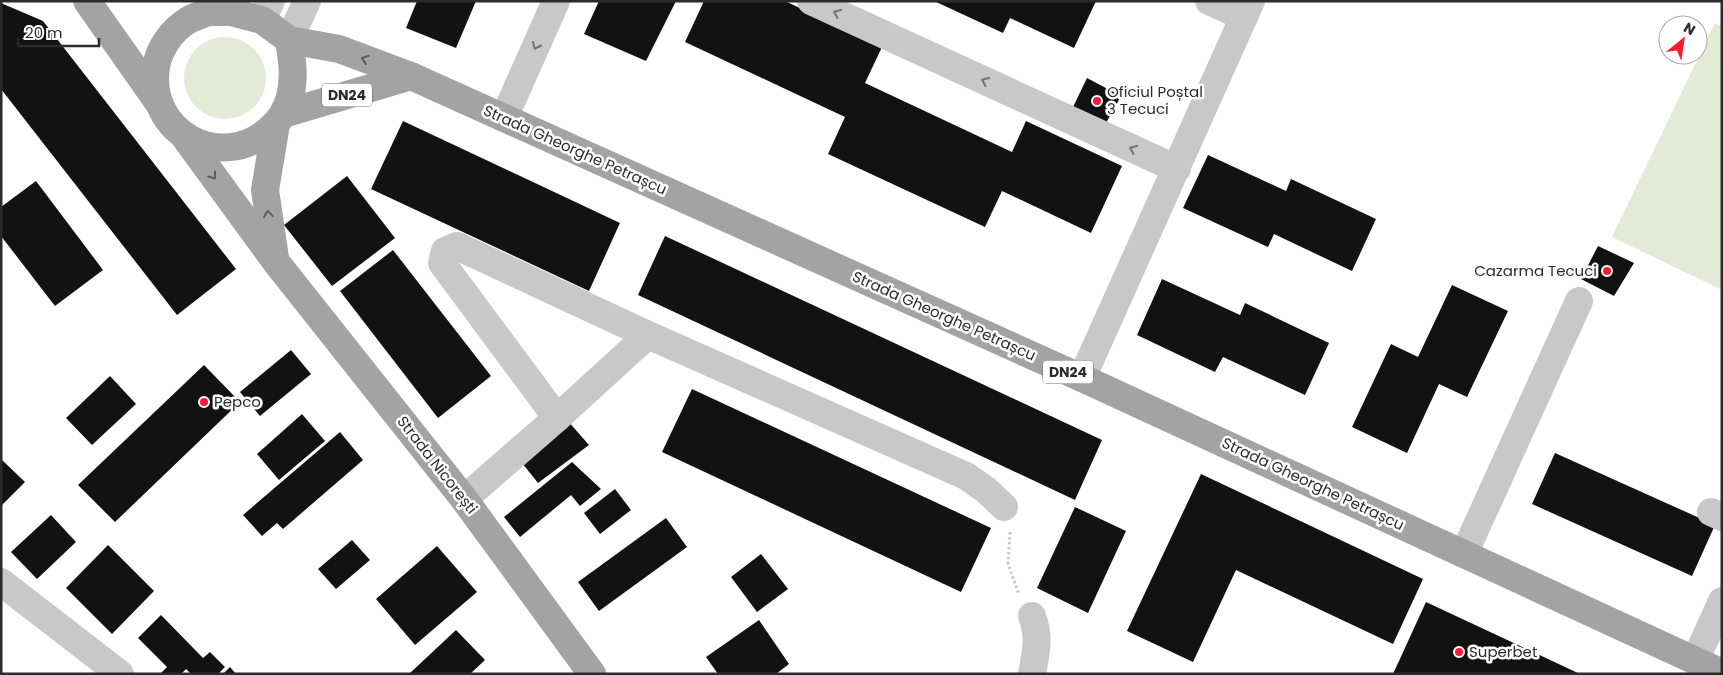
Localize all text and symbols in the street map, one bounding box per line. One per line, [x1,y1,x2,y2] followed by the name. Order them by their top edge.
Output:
[833,9,842,20] one-way arrow
[18,15,99,47] scale bar
[1658,15,1708,65] north arrow
[1680,17,1699,40] text: N
[25,22,63,43] text: 20 m
[532,41,543,50] one-way arrow
[361,55,370,65] one-way arrow
[981,77,990,87] one-way arrow
[1107,81,1203,119] place label: Oficiul Poștal 3 Tecuci
[322,84,372,106] road number: DN24
[1091,95,1103,107] marker: Oficiul Poștal 3 Tecuci
[480,100,670,200] street label: Strada Gheorghe Petrașcu
[1129,144,1138,155] one-way arrow
[206,170,216,179] one-way arrow
[264,209,274,218] one-way arrow
[1474,260,1597,281] place label: Cazarma Tecuci
[1601,265,1613,277] marker: Cazarma Tecuci
[849,266,1039,366] street label: Strada Gheorghe Petrașcu
[1043,361,1093,384] road number: DN24
[214,391,261,412] place label: Pepco
[198,396,210,408] marker: Pepco
[392,411,482,518] street label: Strada Nicorești
[1219,432,1408,535] street label: Strada Gheorghe Petrașcu
[1469,641,1537,662] place label: Superbet
[1453,646,1465,658] marker: Superbet

